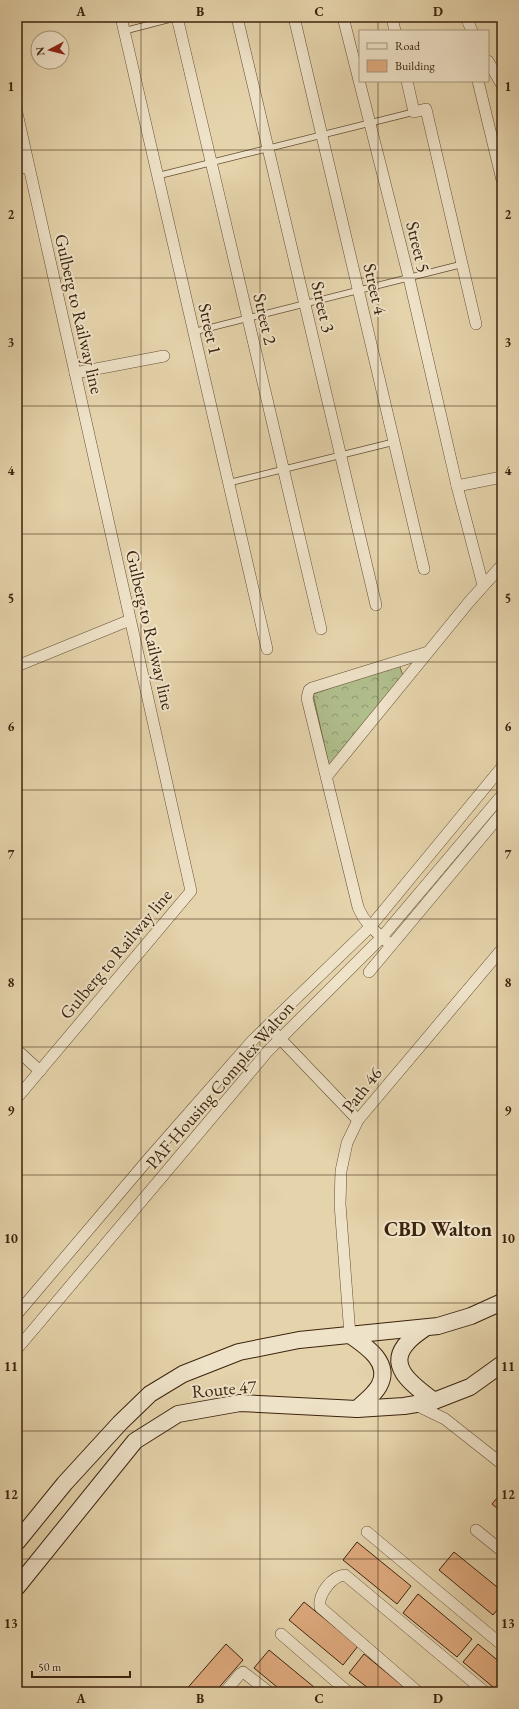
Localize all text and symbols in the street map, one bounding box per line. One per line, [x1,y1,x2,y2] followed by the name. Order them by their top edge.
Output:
[75,3,86,20] text: A
[196,3,204,20] text: B
[314,3,324,20] text: C
[433,3,443,20] text: D
[30,30,70,70] north arrow
[359,30,489,82] legend
[395,38,421,54] text: Road
[33,46,48,56] text: N
[395,58,436,74] text: Building
[8,78,15,95] text: 1
[505,78,512,95] text: 1
[8,206,15,223] text: 2
[505,206,512,223] text: 2
[401,219,436,275] street label: Street 5
[50,232,109,396] street label: Gulberg to Railway line
[358,261,393,317] street label: Street 4
[306,279,341,335] street label: Street 3
[248,291,283,347] street label: Street 2
[193,301,228,357] street label: Street 1
[8,334,15,351] text: 3
[505,334,512,351] text: 3
[8,462,15,479] text: 4
[505,462,512,479] text: 4
[121,548,180,712] street label: Gulberg to Railway line
[8,590,14,607] text: 5
[505,590,511,607] text: 5
[8,718,15,735] text: 6
[505,718,512,735] text: 6
[8,846,15,863] text: 7
[505,846,512,863] text: 7
[54,884,177,1024] street label: Gulberg to Railway line
[8,974,15,991] text: 8
[505,974,512,991] text: 8
[140,996,299,1173] street label: PAF Housing Complex Walton
[337,1062,387,1117] street label: Path 46
[8,1102,15,1119] text: 9
[505,1102,512,1119] text: 9
[384,1216,492,1242] district label: CBD Walton
[4,1230,18,1247] text: 10
[501,1230,515,1247] text: 10
[4,1358,18,1375] text: 11
[501,1358,515,1375] text: 11
[191,1374,258,1403] street label: Route 47
[4,1486,18,1503] text: 12
[501,1486,515,1503] text: 12
[4,1615,18,1632] text: 13
[501,1615,515,1632] text: 13
[32,1653,130,1679] scale bar
[38,1659,62,1675] text: 50 m
[75,1690,86,1707] text: A
[196,1690,204,1707] text: B
[314,1690,324,1707] text: C
[433,1690,443,1707] text: D

